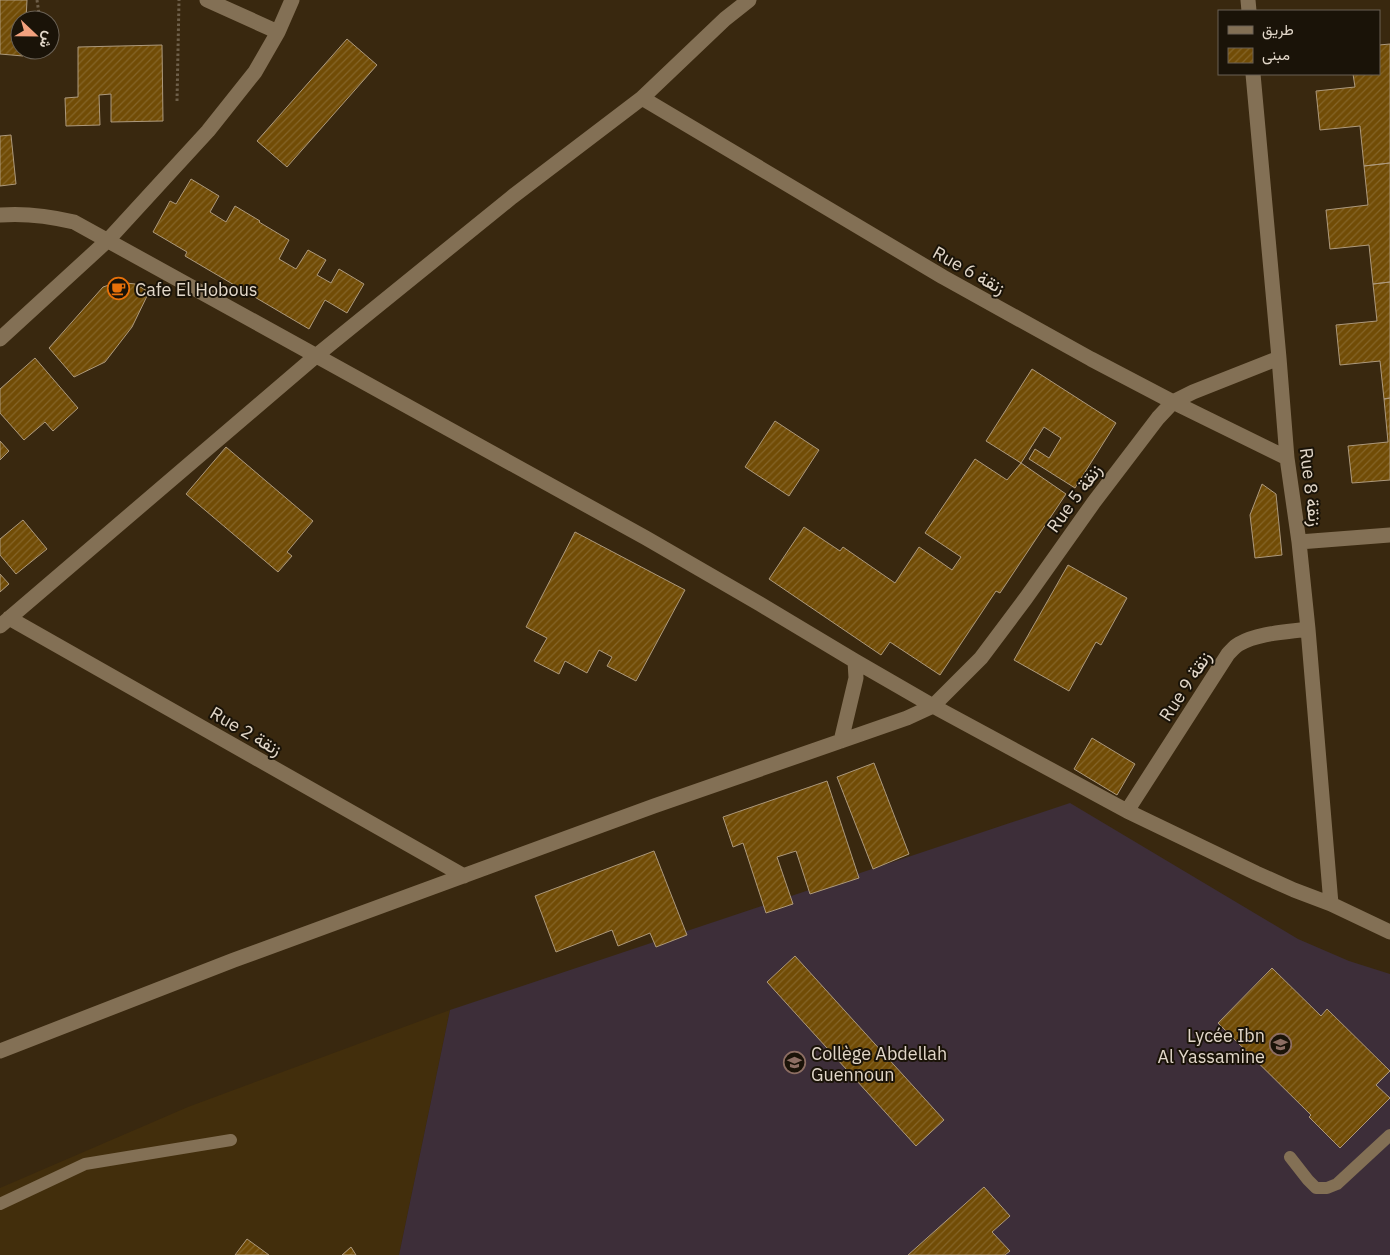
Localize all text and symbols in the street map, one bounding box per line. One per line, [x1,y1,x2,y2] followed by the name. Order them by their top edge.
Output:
[10,10,60,60] north arrow
[1218,10,1380,75] legend
[1262,20,1294,40] text: طريق
[35,29,59,51] text: ش
[1262,45,1290,65] text: مبنى
[929,241,1009,299] street label: Rue 6 زنقة
[107,277,131,301] cafe icon: Cafe El Hobous
[135,278,258,301] place label: Cafe El Hobous
[1295,446,1327,528] street label: Rue 8 زنقة
[1041,459,1107,537] street label: Rue 5 زنقة
[1154,646,1216,726] street label: Rue 9 زنقة
[206,701,286,761] street label: Rue 2 زنقة
[1158,1024,1265,1068] place label: Lycée Ibn Al Yassamine
[1269,1033,1293,1057] school or university icon: Lycée Ibn Al Yassamine
[811,1042,947,1086] place label: Collège Abdellah Guennoun
[783,1051,807,1075] school or university icon: Collège Abdellah Guennoun

